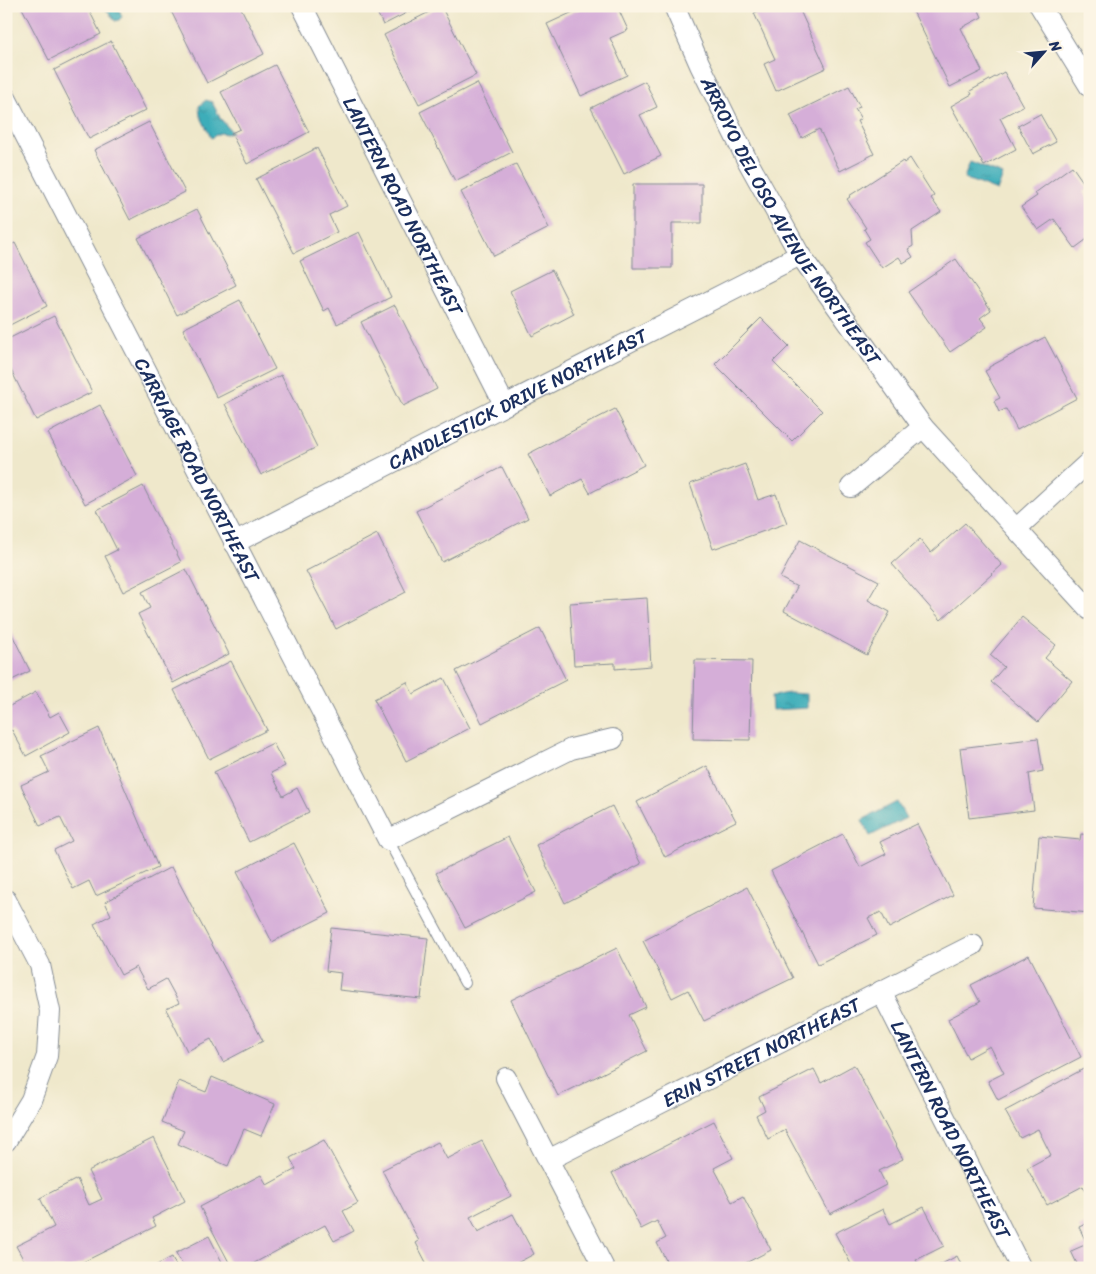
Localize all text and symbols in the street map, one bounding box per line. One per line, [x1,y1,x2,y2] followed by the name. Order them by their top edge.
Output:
[1018,28,1068,78] north arrow
[1041,35,1069,57] text: N
[691,70,890,373] street label: ARROYO DEL OSO AVENUE NORTHEAST
[334,91,473,322] street label: LANTERN ROAD NORTHEAST
[382,319,654,479] street label: CANDLESTICK DRIVE NORTHEAST
[125,351,269,590] street label: CARRIAGE ROAD NORTHEAST
[657,988,868,1117] street label: ERIN STREET NORTHEAST
[881,1014,1020,1246] street label: LANTERN ROAD NORTHEAST

